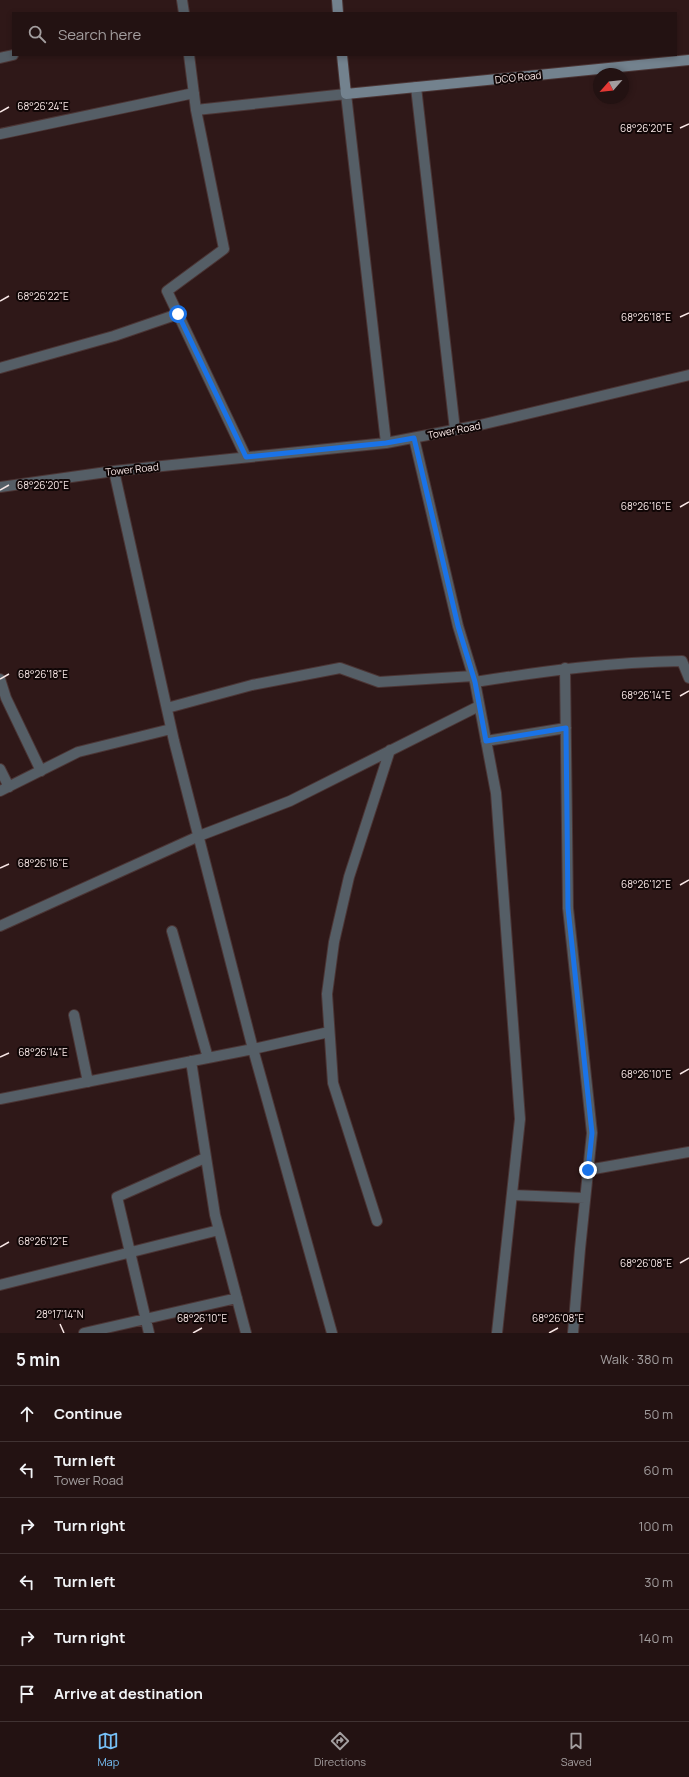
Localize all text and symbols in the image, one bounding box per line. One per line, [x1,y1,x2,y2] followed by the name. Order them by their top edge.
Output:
[12,12,677,56] search box
[26,23,48,45] icon: search
[58,24,141,45] text: Search here
[494,68,542,86] street label: DCO Road
[593,68,629,104] north arrow
[17,99,69,113] text: 68°26'24"E
[620,121,672,135] text: 68°26'20"E
[17,289,69,303] text: 68°26'22"E
[169,305,187,323] route start
[621,310,671,324] text: 68°26'18"E
[426,418,482,442] street label: Tower Road
[105,459,159,479] street label: Tower Road
[17,478,69,492] text: 68°26'20"E
[621,499,671,513] text: 68°26'16"E
[18,667,68,681] text: 68°26'18"E
[621,688,671,702] text: 68°26'14"E
[18,856,68,870] text: 68°26'16"E
[621,877,671,891] text: 68°26'12"E
[18,1045,68,1059] text: 68°26'14"E
[621,1067,671,1081] text: 68°26'10"E
[579,1161,597,1179] route end
[18,1234,68,1248] text: 68°26'12"E
[620,1256,672,1270] text: 68°26'08"E
[36,1307,84,1321] text: 28°17'14"N
[177,1311,227,1325] text: 68°26'10"E
[532,1311,584,1325] text: 68°26'08"E
[16,1348,60,1371] text: 5 min
[600,1350,673,1368] text: Walk · 380 m
[16,1403,38,1425] icon: ahead
[54,1403,122,1424] text: Continue
[644,1405,673,1423] text: 50 m
[54,1450,116,1471] text: Turn left
[16,1459,38,1481] icon: left
[643,1461,673,1479] text: 60 m
[54,1471,124,1489] text: Tower Road
[16,1515,38,1537] icon: right
[54,1515,125,1536] text: Turn right
[638,1517,673,1535] text: 100 m
[16,1571,38,1593] icon: left
[54,1571,116,1592] text: Turn left
[644,1573,673,1591] text: 30 m
[16,1627,38,1649] icon: right
[54,1627,125,1648] text: Turn right
[639,1629,673,1647] text: 140 m
[16,1683,38,1705] icon: arrive
[54,1683,203,1704] text: Arrive at destination
[97,1730,119,1769] tab: Map
[314,1730,366,1769] tab: Directions
[561,1730,592,1769] tab: Saved

